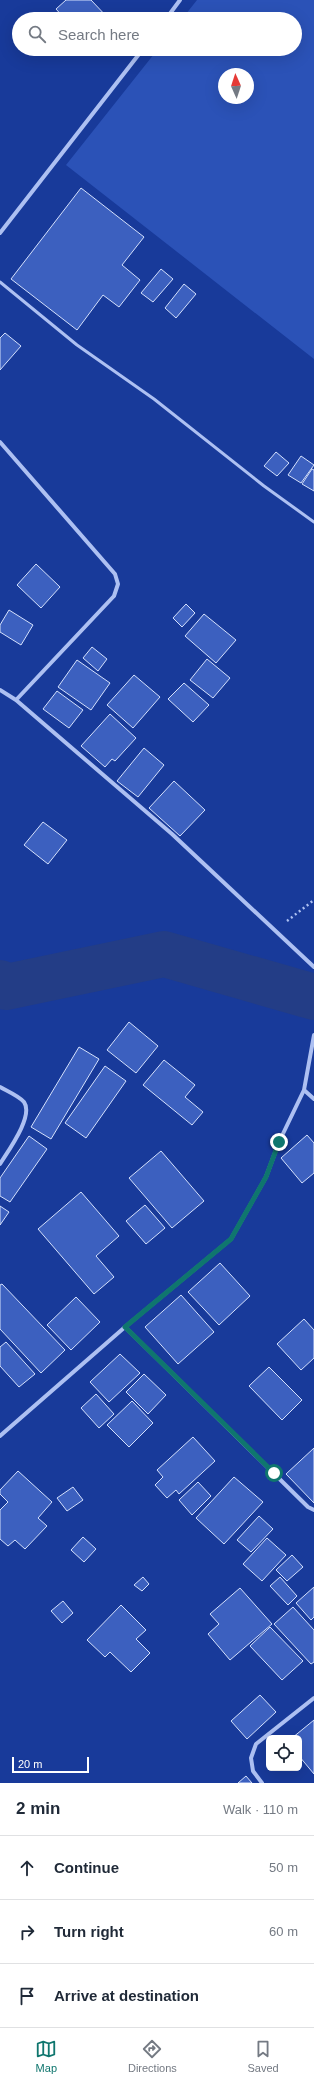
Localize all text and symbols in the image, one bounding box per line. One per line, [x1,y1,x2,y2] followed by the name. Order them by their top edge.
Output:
[12,12,302,56] search box
[26,23,48,45] icon: search
[58,26,140,43] text: Search here
[218,68,254,104] north arrow
[270,1133,288,1151] route end
[265,1464,283,1482] route start
[266,1735,302,1771] map controls
[266,1735,302,1771] button: locate
[12,1755,89,1774] scale bar
[18,1758,42,1770] text: 20 m
[16,1799,60,1818] text: 2 min
[223,1802,298,1817] text: Walk · 110 m
[16,1857,38,1879] icon: ahead
[54,1859,119,1876] text: Continue
[269,1860,298,1875] text: 50 m
[16,1921,38,1943] icon: right
[54,1923,124,1940] text: Turn right
[269,1924,298,1939] text: 60 m
[16,1985,38,2007] icon: arrive
[54,1987,199,2004] text: Arrive at destination
[35,2038,57,2074] tab: Map
[128,2038,177,2074] tab: Directions
[247,2038,279,2074] tab: Saved

